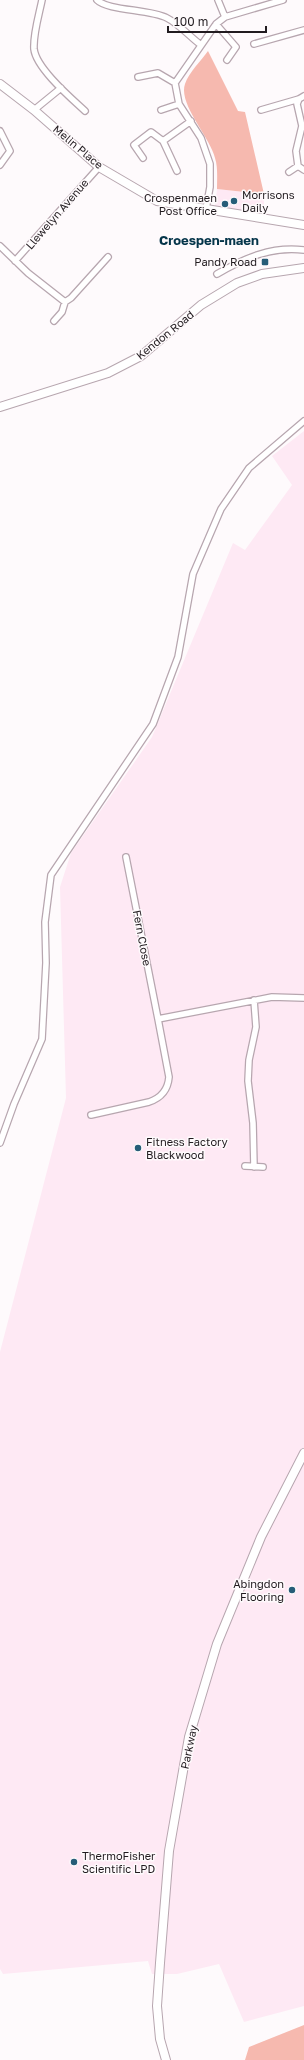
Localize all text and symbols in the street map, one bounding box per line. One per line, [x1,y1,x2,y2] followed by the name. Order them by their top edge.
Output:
[168,8,266,34] scale bar
[174,14,208,29] text: 100 m
[51,122,106,171] street label: Melin Place
[23,176,91,251] street label: Llewelyn Avenue
[242,188,295,214] place label: Morrisons Daily
[144,191,217,217] place label: Crospenmaen Post Office
[229,196,239,206] marker: Morrisons Daily
[220,199,230,209] marker: Crospenmaen Post Office
[159,232,259,248] district label: Croespen-maen
[194,255,257,268] place label: Pandy Road
[260,257,270,267] marker: Pandy Road
[133,307,196,362] street label: Kendon Road
[131,909,154,967] street label: Fern Close
[146,1135,228,1161] place label: Fitness Factory Blackwood
[133,1143,143,1153] marker: Fitness Factory Blackwood
[233,1577,284,1603] place label: Abingdon Flooring
[287,1585,297,1595] marker: Abingdon Flooring
[177,1724,200,1770] street label: Parkway
[82,1849,156,1875] place label: ThermoFisher Scientific LPD
[69,1857,79,1867] marker: ThermoFisher Scientific LPD

